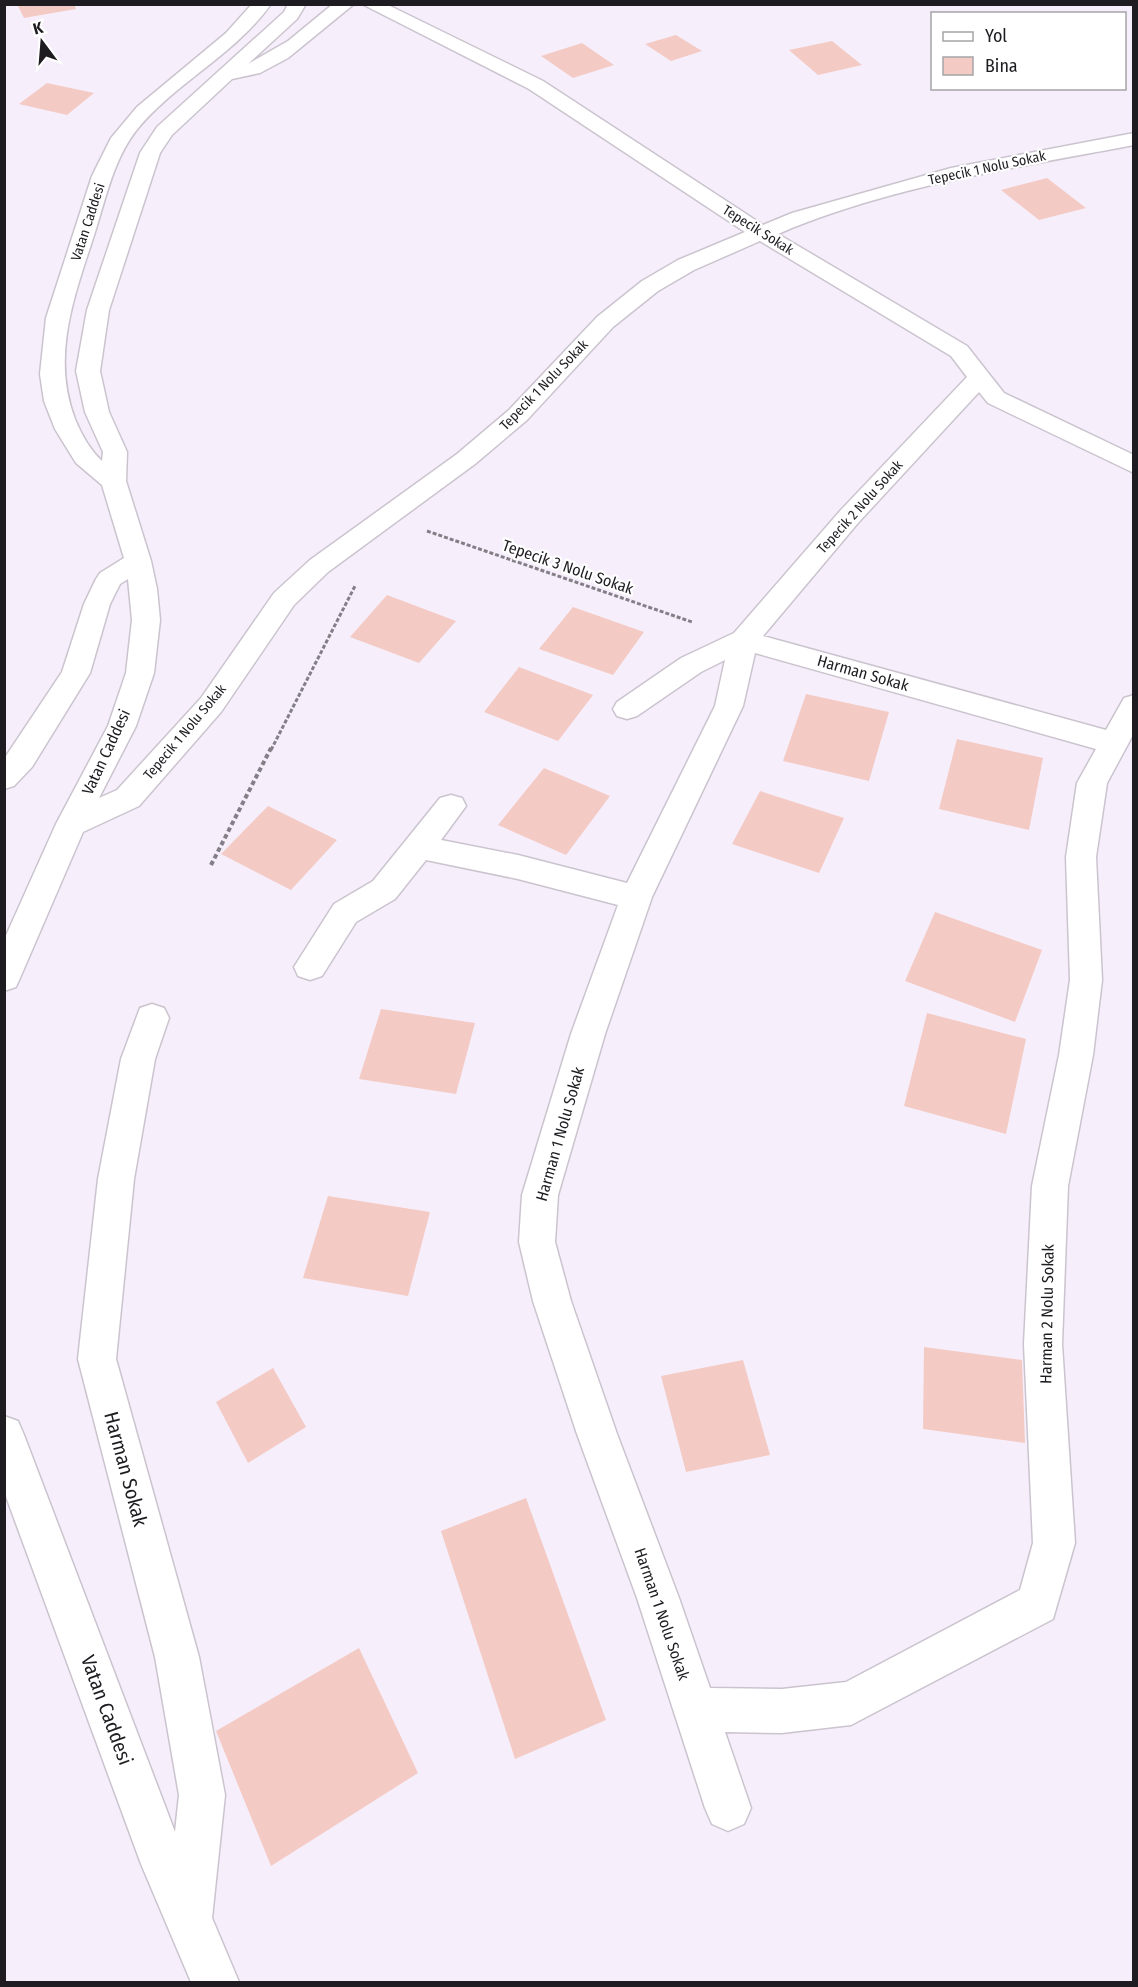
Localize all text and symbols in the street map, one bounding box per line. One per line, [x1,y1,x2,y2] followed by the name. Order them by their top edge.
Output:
[12,12,72,72] north arrow
[931,12,1126,90] legend
[31,17,46,38] text: K
[985,25,1007,47] text: Yol
[985,55,1018,77] text: Bina
[927,147,1048,189] street label: Tepecik 1 Nolu Sokak
[67,181,109,263] street label: Vatan Caddesi
[719,202,797,259] street label: Tepecik Sokak
[496,336,592,434] street label: Tepecik 1 Nolu Sokak
[814,456,907,557] street label: Tepecik 2 Nolu Sokak
[500,536,636,599] street label: Tepecik 3 Nolu Sokak
[815,651,911,695] street label: Harman Sokak
[140,681,230,783] street label: Tepecik 1 Nolu Sokak
[78,706,134,798] street label: Vatan Caddesi
[532,1064,588,1203] street label: Harman 1 Nolu Sokak
[1036,1243,1058,1384] street label: Harman 2 Nolu Sokak
[99,1409,153,1530] street label: Harman Sokak
[630,1545,694,1683] street label: Harman 1 Nolu Sokak
[76,1652,138,1768] street label: Vatan Caddesi

